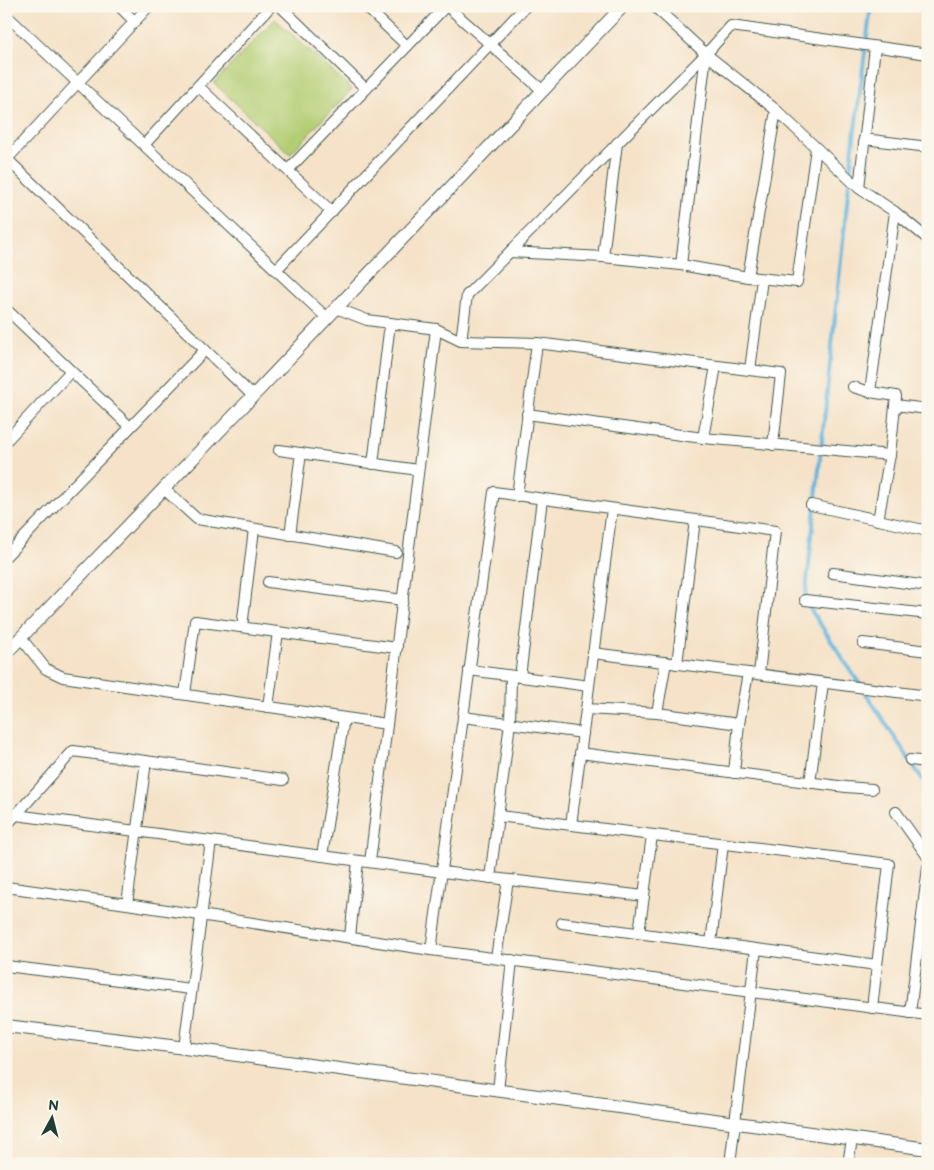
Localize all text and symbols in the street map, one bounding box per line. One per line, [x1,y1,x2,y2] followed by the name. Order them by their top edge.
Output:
[28,1092,78,1142] north arrow
[47,1097,60,1115] text: N

